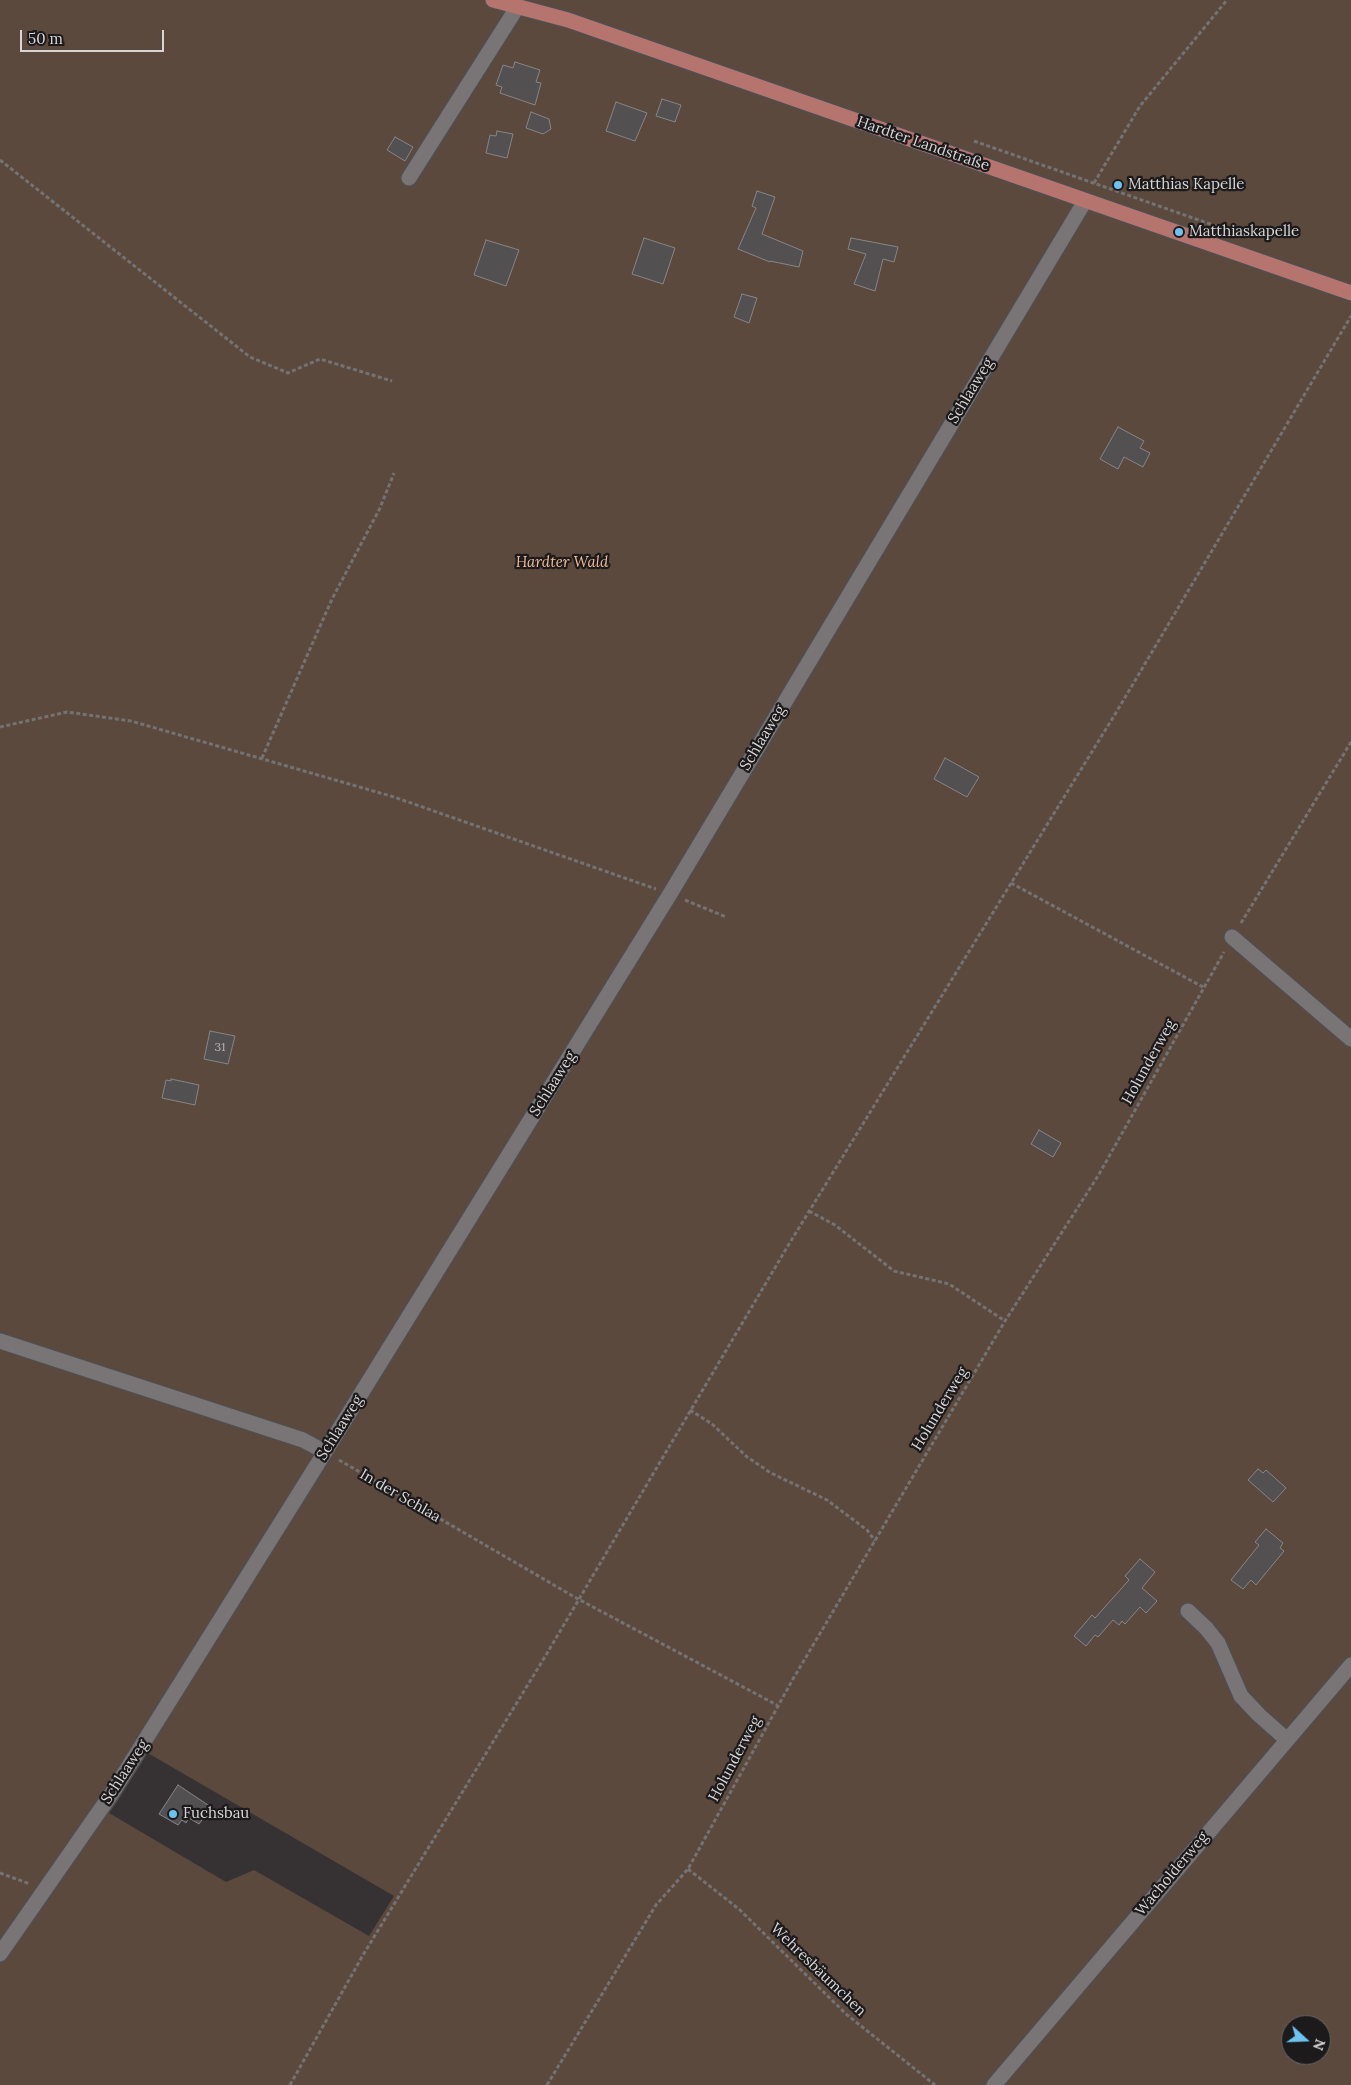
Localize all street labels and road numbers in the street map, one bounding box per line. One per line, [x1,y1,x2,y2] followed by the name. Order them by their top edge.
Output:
[854,113,992,175] street label: Hardter Landstraße
[944,355,998,427] street label: Schlaaweg
[736,702,790,774] street label: Schlaaweg
[1118,1016,1180,1108] street label: Holunderweg
[526,1048,580,1120] street label: Schlaaweg
[908,1364,972,1454] street label: Holunderweg
[313,1392,367,1464] street label: Schlaaweg
[356,1466,444,1526] street label: In der Schlaa
[705,1713,765,1805] street label: Holunderweg
[98,1736,152,1808] street label: Schlaaweg
[1132,1828,1212,1920] street label: Wacholderweg
[766,1920,870,2020] street label: Wehresbäumchen

